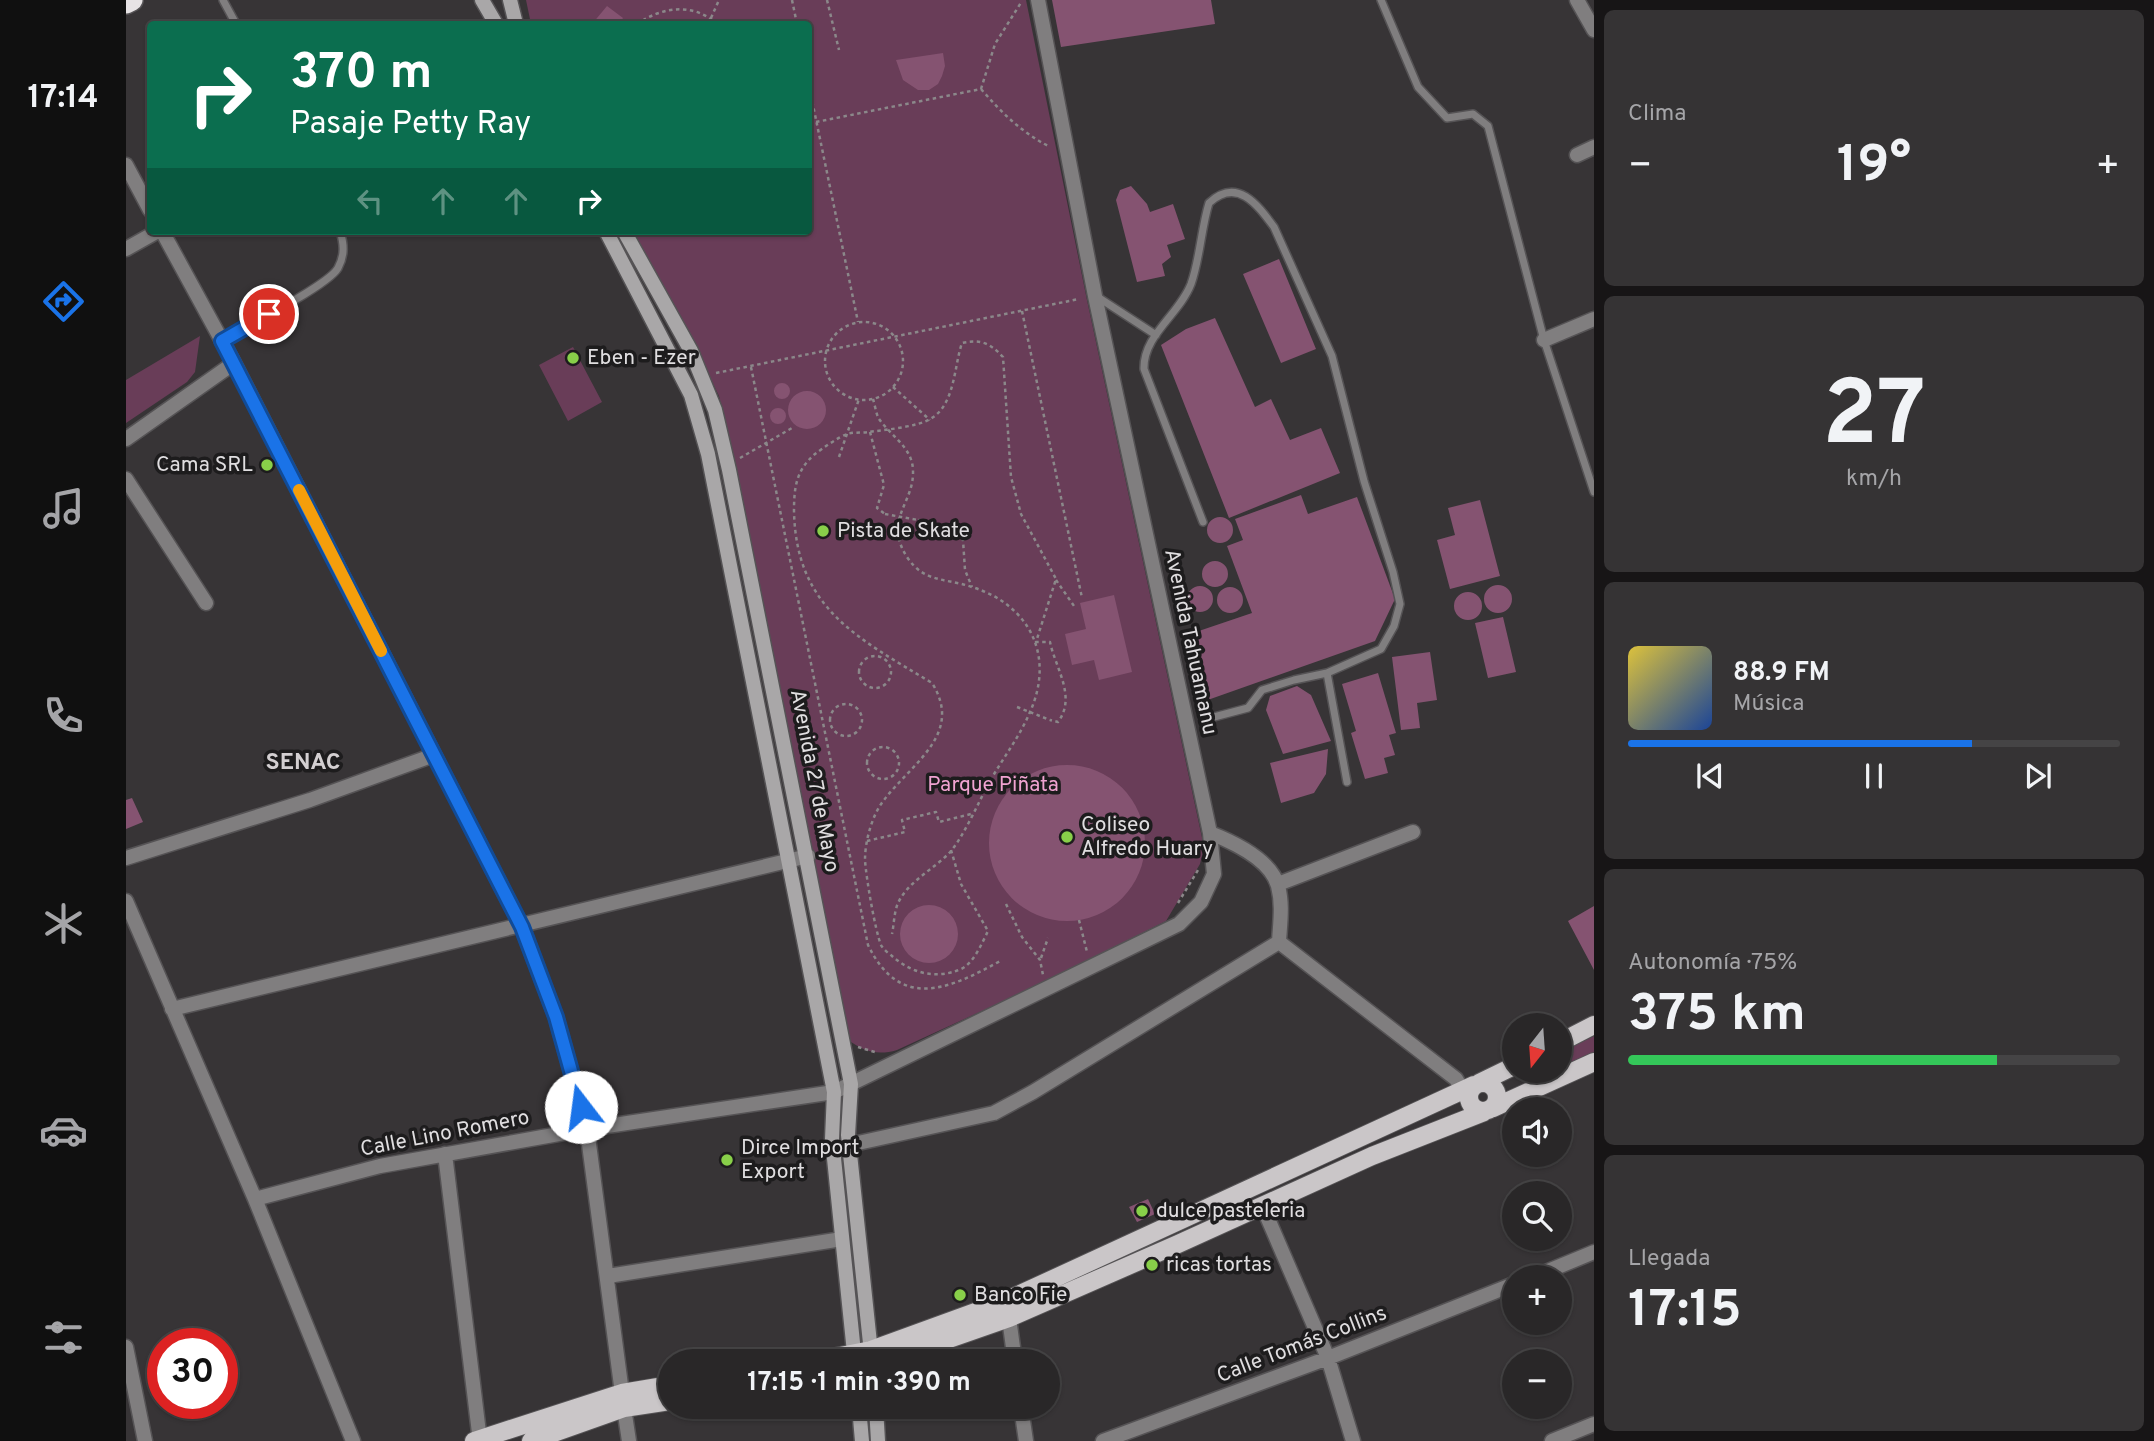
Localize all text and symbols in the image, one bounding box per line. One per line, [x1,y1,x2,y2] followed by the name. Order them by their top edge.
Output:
[290,44,432,106] text: 370 m
[175,49,266,140] icon: right
[27,79,99,119] text: 17:14
[1628,100,1686,129] text: Clima
[290,105,531,145] text: Pasaje Petty Ray
[1837,134,1911,200] text: 19°
[1628,143,1653,192] text: −
[2095,143,2120,192] text: +
[351,182,389,220] icon: left
[424,182,462,220] icon: ahead
[497,182,535,220] icon: ahead
[570,182,608,220] icon: right
[39,277,88,326] icon: directions
[239,284,299,344] pin
[250,295,288,333] icon: arrive
[587,345,696,372] place label: Eben - Ezer
[565,350,581,366] marker: Eben - Ezer
[1822,362,1926,477] text: 27
[156,452,253,479] place label: Cama SRL
[259,457,275,473] marker: Cama SRL
[1846,465,1902,494] text: km/h
[39,484,88,533] icon: music
[837,518,970,545] place label: Pista de Skate
[815,523,831,539] marker: Pista de Skate
[1157,547,1223,737] street label: Avenida Tahuamanu
[1733,657,1830,690] text: 88.9 FM
[783,687,845,875] street label: Avenida 27 de Mayo
[1733,690,1804,719] text: Música
[39,691,88,740] icon: phone
[266,749,340,778] district label: SENAC
[1691,757,1729,795] icon: previous
[1855,757,1893,795] icon: pause
[2019,757,2057,795] icon: next
[927,772,1059,799] park label: Parque Piñata
[1081,812,1213,863] place label: Coliseo Alfredo Huary
[1059,829,1075,845] marker: Coliseo Alfredo Huary
[39,899,88,948] icon: climate
[1628,949,1797,978] text: Autonomía · 75%
[1628,983,1806,1049] text: 375 km
[1502,1013,1572,1083] north arrow
[1502,1013,1572,1419] map controls
[544,1070,618,1144] position arrow
[1502,1097,1572,1167] button: sound
[358,1104,532,1164] street label: Calle Lino Romero
[39,1106,88,1155] icon: car
[741,1135,859,1186] place label: Dirce Import Export
[719,1152,735,1168] marker: Dirce Import Export
[1502,1181,1572,1251] button: search
[1156,1198,1305,1225] place label: dulce pasteleria
[1134,1203,1150,1219] marker: dulce pasteleria
[1628,1245,1710,1274] text: Llegada
[1166,1252,1272,1279] place label: ricas tortas
[1144,1257,1160,1273] marker: ricas tortas
[1502,1265,1572,1335] button: +
[1628,1279,1742,1345] text: 17:15
[974,1282,1067,1309] place label: Banco Fie
[952,1287,968,1303] marker: Banco Fie
[1213,1300,1391,1390] street label: Calle Tomás Collins
[39,1313,88,1362] icon: filters
[147,1328,238,1419] speed limit sign: 30
[1502,1349,1572,1419] button: −
[747,1367,971,1400] text: 17:15 · 1 min · 390 m

